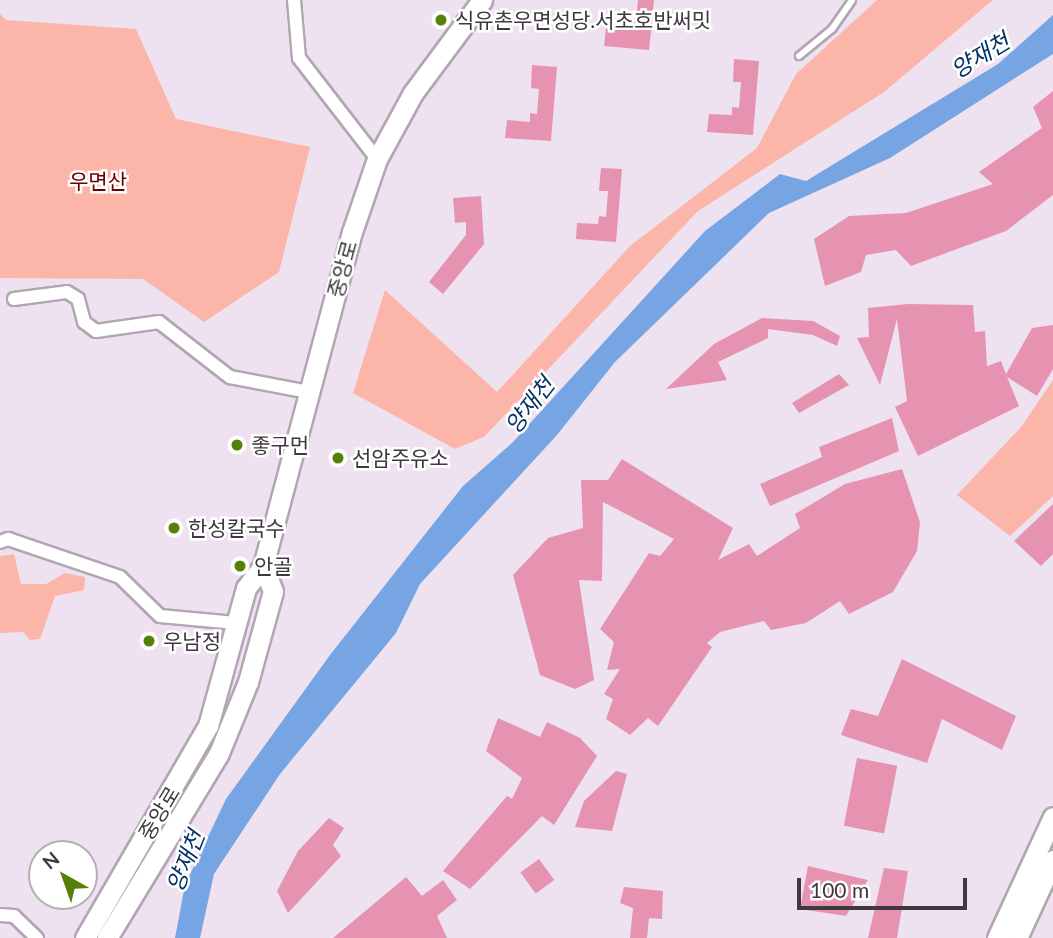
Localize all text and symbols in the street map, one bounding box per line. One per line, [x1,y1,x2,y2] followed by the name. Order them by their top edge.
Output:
[455,7,711,33] place label: 식유촌우면성당.서초호반써밋
[433,12,449,28] marker: 식유촌우면성당.서초호반써밋
[946,27,1014,83] water label: 양재천
[69,168,127,194] park label: 우면산
[322,238,362,300] street label: 중앙로
[499,371,559,439] water label: 양재천
[251,432,309,458] place label: 좋구먼
[229,437,245,453] marker: 좋구먼
[352,445,449,471] place label: 선암주유소
[330,450,346,466] marker: 선암주유소
[188,515,285,541] place label: 한성칼국수
[166,520,182,536] marker: 한성칼국수
[254,553,293,579] place label: 안골
[232,558,248,574] marker: 안골
[163,628,221,654] place label: 우남정
[141,633,157,649] marker: 우남정
[133,782,185,844] street label: 중앙로
[160,826,210,896] water label: 양재천
[28,840,98,910] north arrow
[37,847,63,874] text: N
[801,864,971,908] scale bar
[810,877,869,902] text: 100 m

